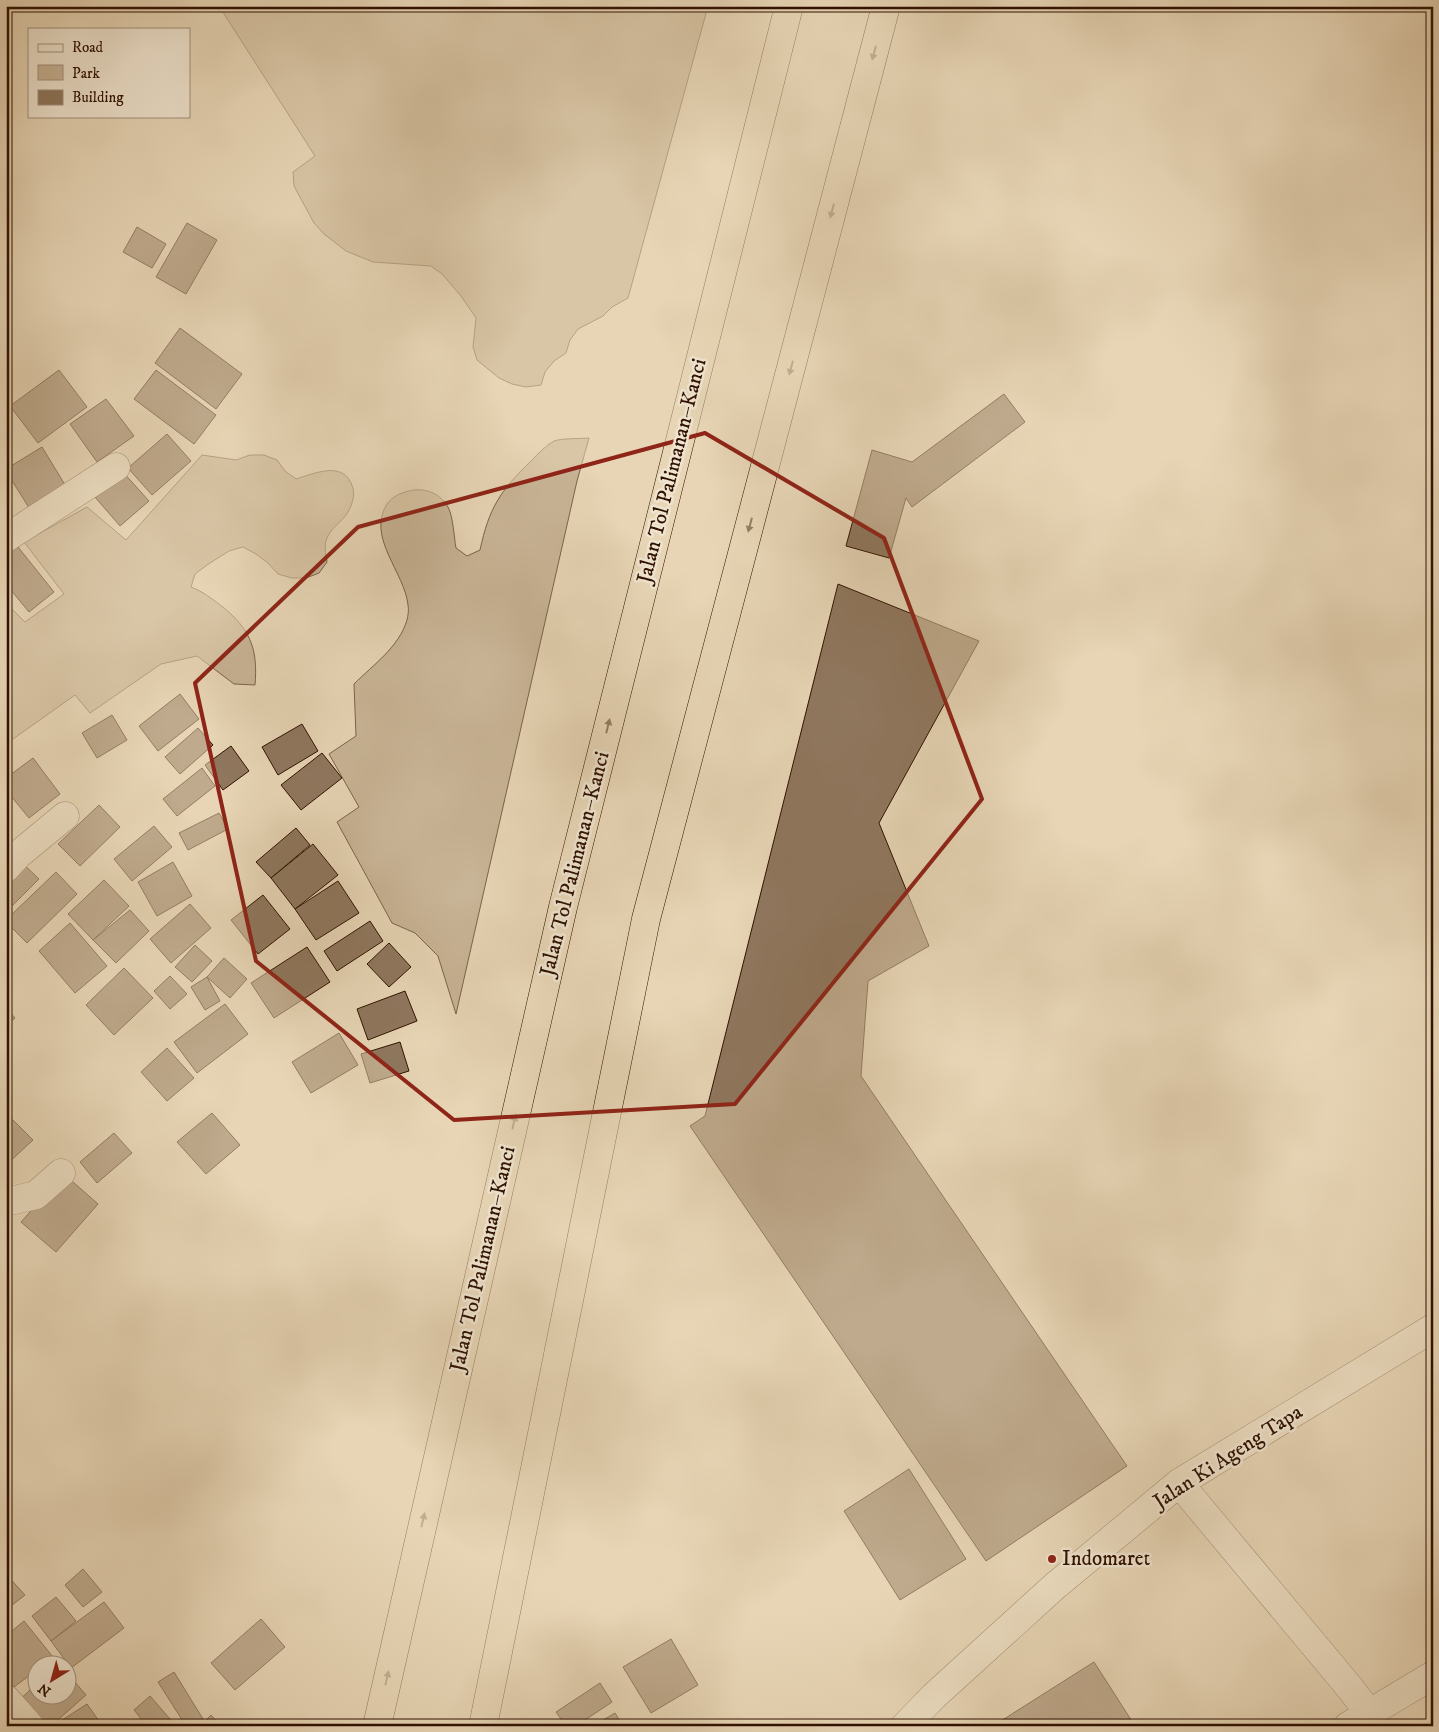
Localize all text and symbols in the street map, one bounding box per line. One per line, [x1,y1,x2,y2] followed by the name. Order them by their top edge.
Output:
[28,28,190,118] legend
[72,38,104,57] text: Road
[869,46,877,61] one-way arrow
[72,64,101,83] text: Park
[72,88,124,107] text: Building
[828,203,836,218] one-way arrow
[631,356,713,588] street label: Jalan Tol Palimanan–Kanci
[787,360,795,375] one-way arrow
[746,517,754,532] one-way arrow
[605,719,613,734] one-way arrow
[534,749,616,981] street label: Jalan Tol Palimanan–Kanci
[510,1115,518,1130] one-way arrow
[444,1144,522,1376] street label: Jalan Tol Palimanan–Kanci
[1147,1399,1308,1516] street label: Jalan Ki Ageng Tapa
[420,1511,428,1527] one-way arrow
[1062,1546,1150,1572] place label: Indomaret
[1046,1553,1058,1565] marker: Indomaret
[28,1654,78,1704] north arrow
[383,1671,391,1686] one-way arrow
[34,1679,55,1700] text: N

